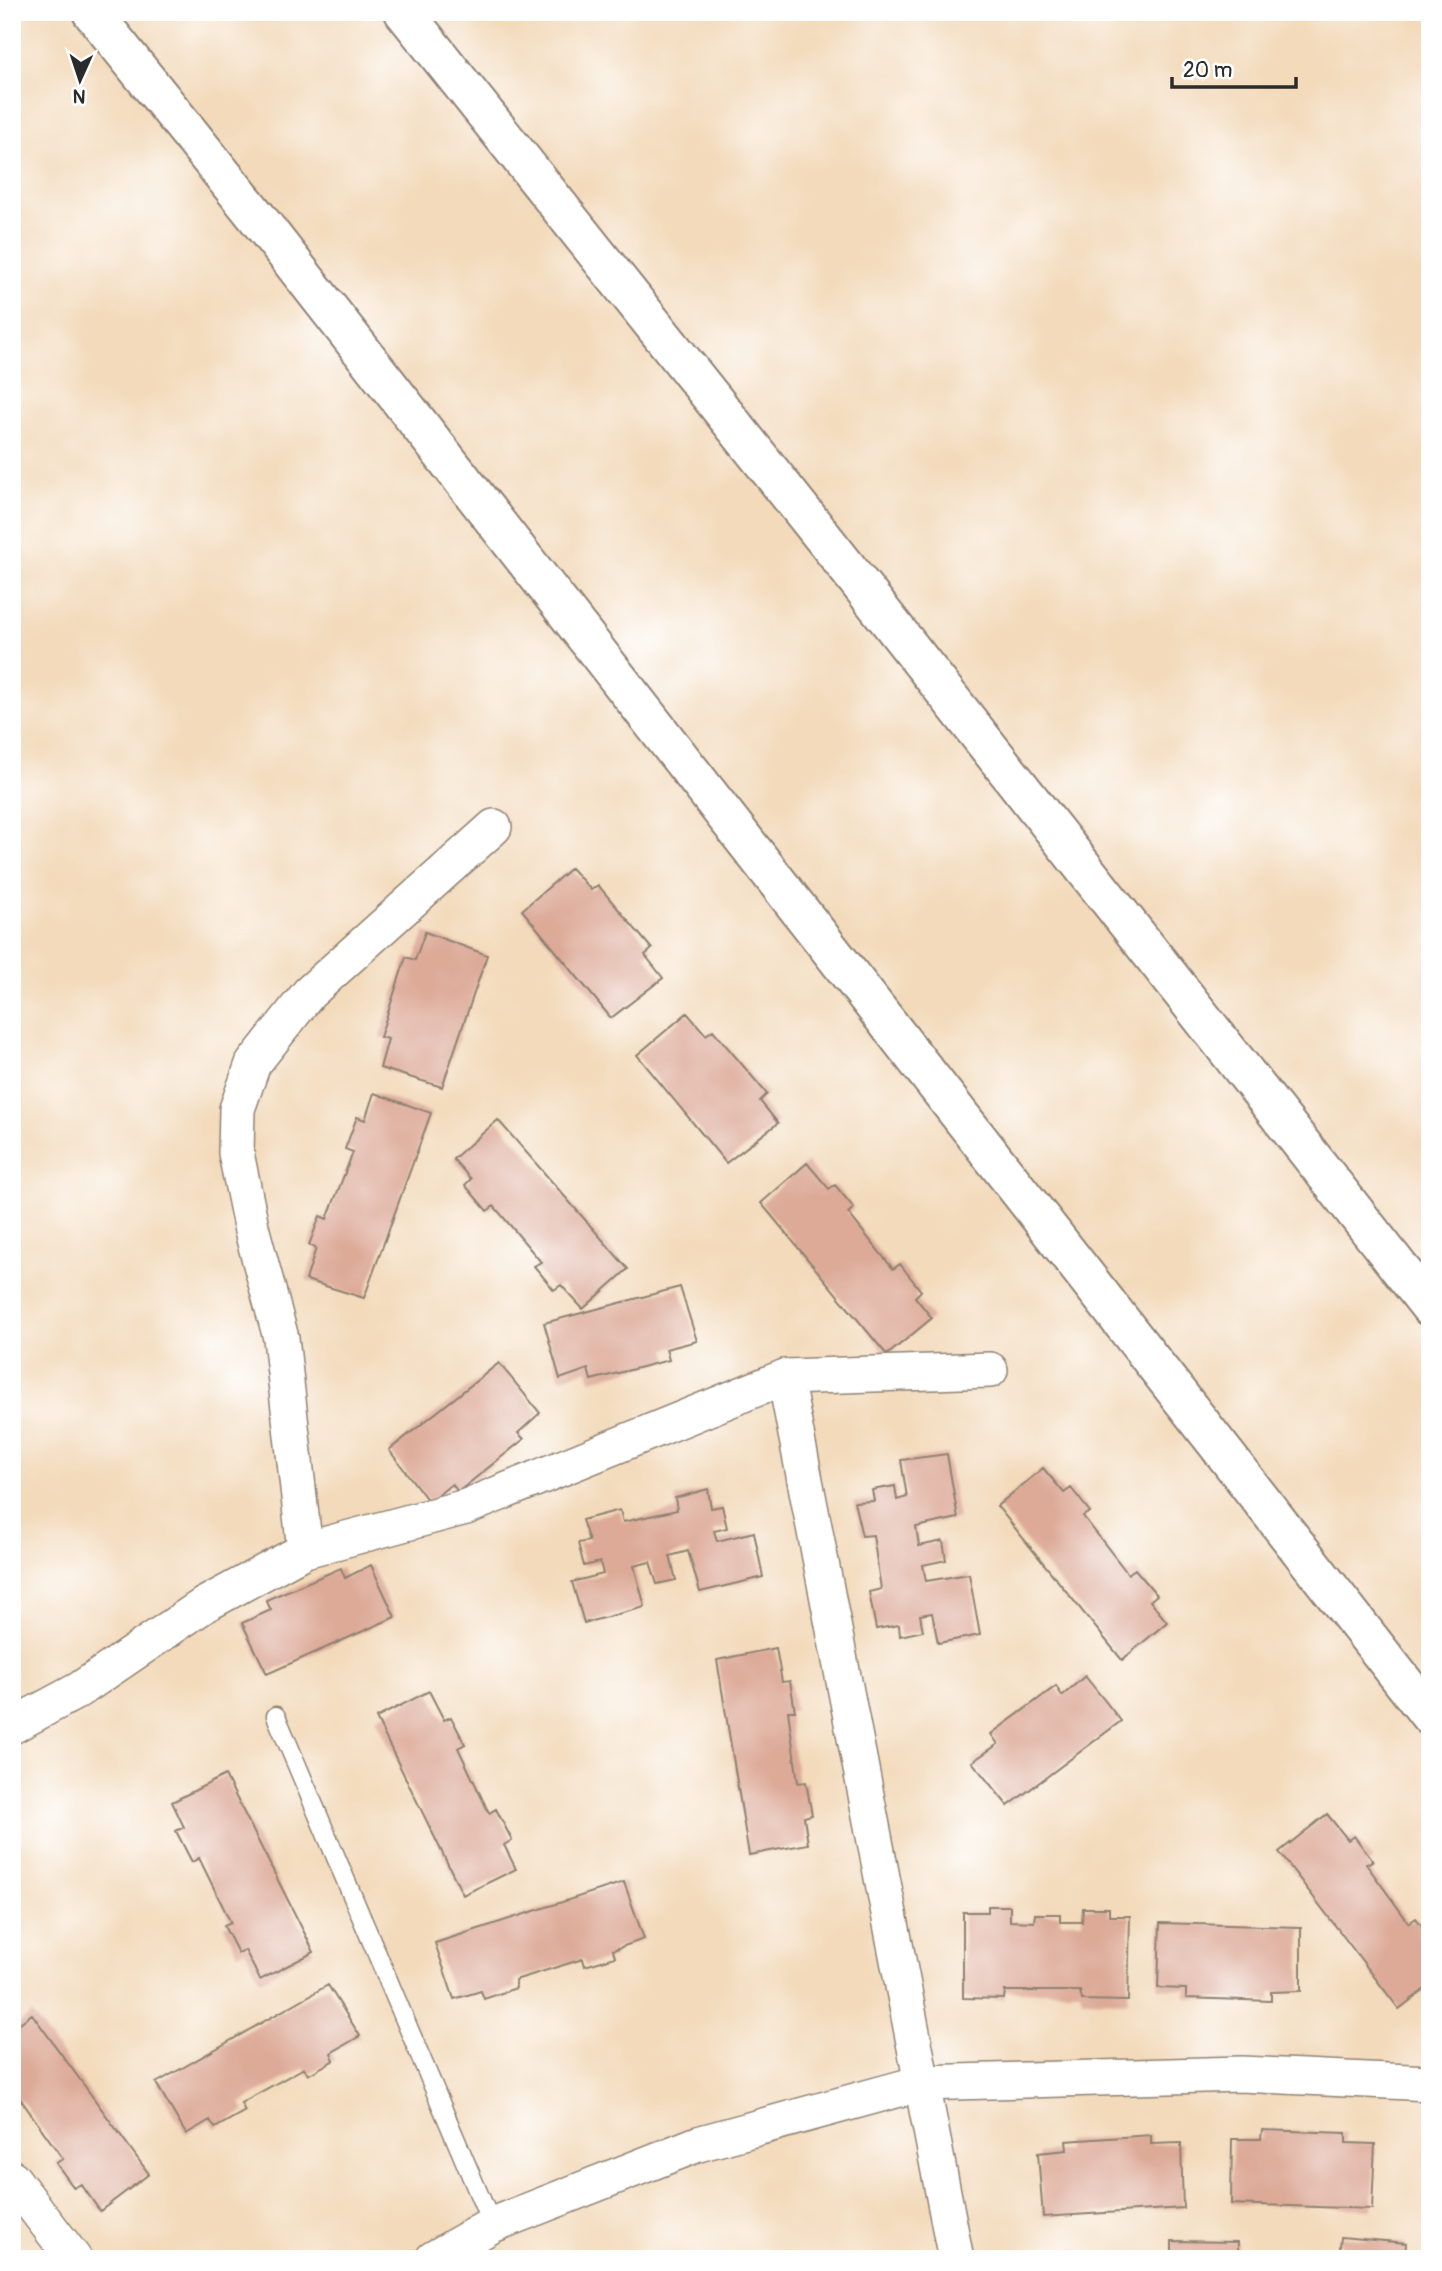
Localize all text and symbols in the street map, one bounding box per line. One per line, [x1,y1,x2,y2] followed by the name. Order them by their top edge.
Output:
[46,46,116,116] north arrow
[1172,46,1297,90] scale bar
[1183,57,1232,84] text: 20 m
[72,84,86,108] text: N

